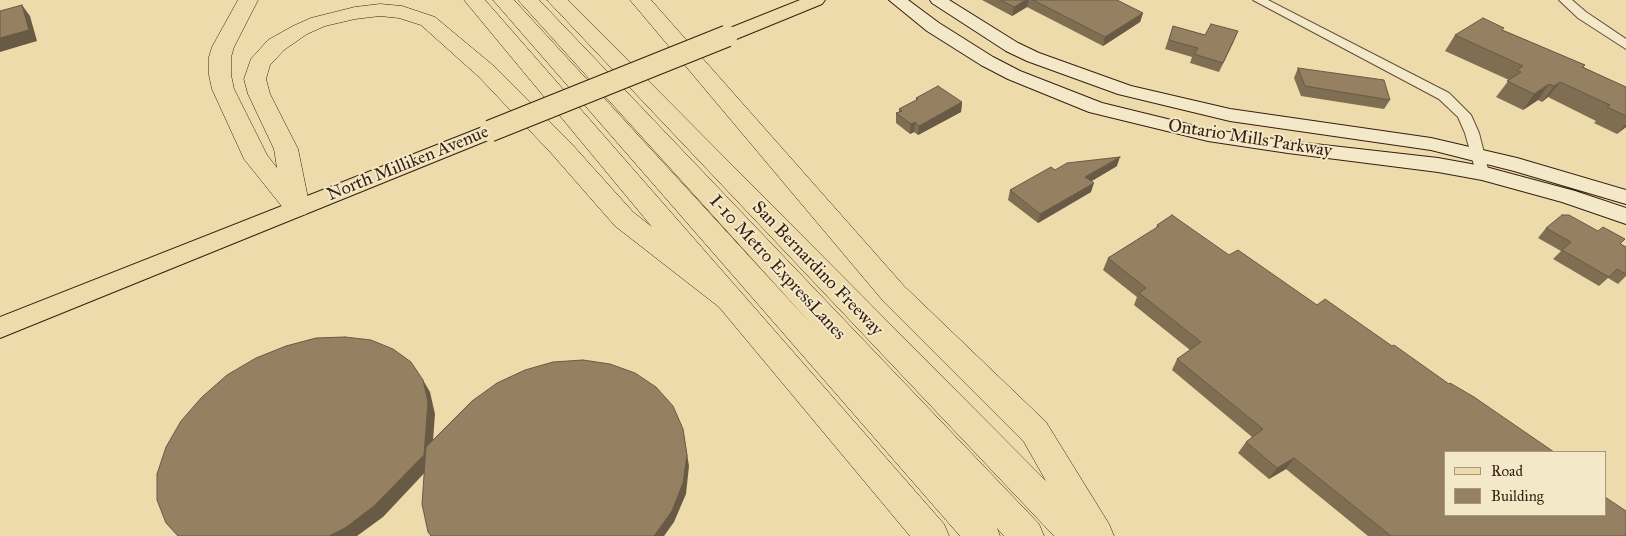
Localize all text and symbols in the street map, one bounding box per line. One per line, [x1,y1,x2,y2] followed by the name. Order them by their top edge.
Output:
[1166,115,1334,163] street label: Ontario Mills Parkway
[324,122,492,206] street label: North Milliken Avenue
[704,191,850,345] street label: I-10 Metro ExpressLanes
[747,197,887,341] street label: San Bernardino Freeway
[1444,451,1606,516] legend
[1491,462,1523,480] text: Road
[1491,487,1544,505] text: Building

